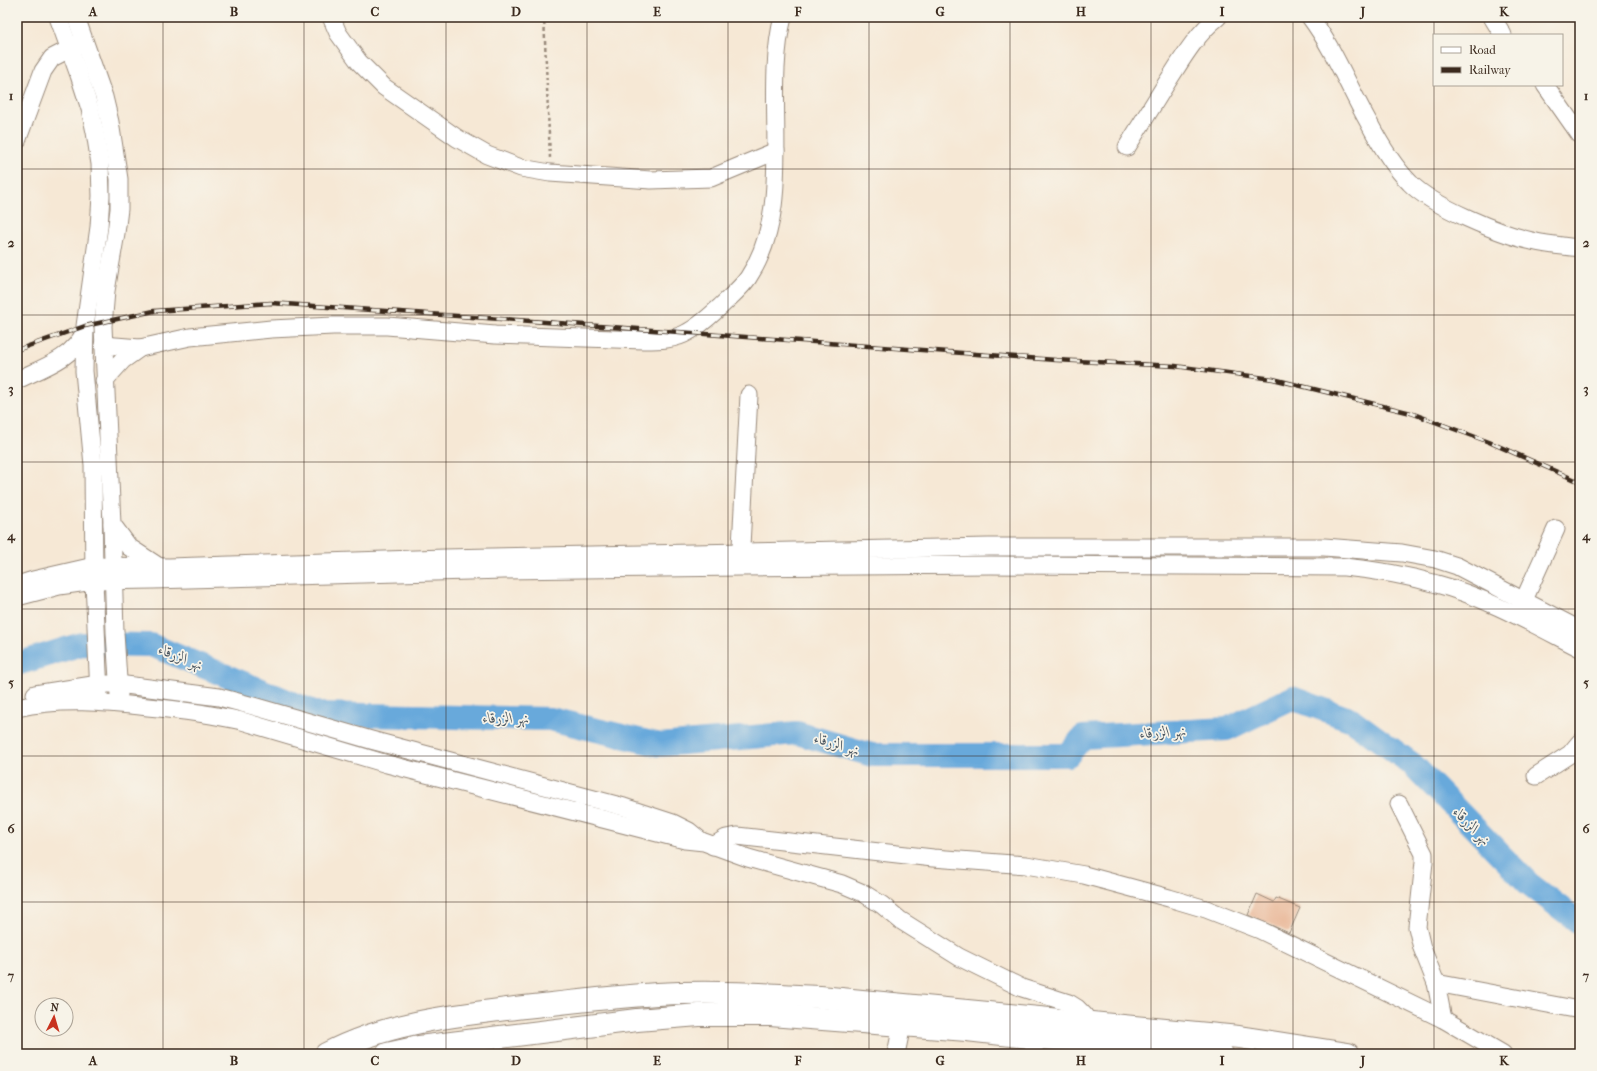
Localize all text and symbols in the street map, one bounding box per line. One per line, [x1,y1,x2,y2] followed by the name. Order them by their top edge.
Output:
[88,4,98,19] text: A
[230,4,239,19] text: B
[371,4,380,19] text: C
[511,4,521,19] text: D
[653,4,661,19] text: E
[794,4,802,19] text: F
[935,4,945,19] text: G
[1076,4,1087,19] text: H
[1219,4,1225,19] text: I
[1359,4,1366,20] text: J
[1499,4,1510,19] text: K
[1433,34,1563,86] legend
[1469,43,1496,57] text: Road
[1469,63,1511,77] text: Railway
[9,88,14,103] text: 1
[1584,88,1589,103] text: 1
[8,235,15,250] text: 2
[1583,235,1590,250] text: 2
[8,381,14,397] text: 3
[1583,381,1589,397] text: 3
[6,528,16,544] text: 4
[1581,528,1591,544] text: 4
[156,640,206,675] water label: نهر الزرقاء
[8,675,14,690] text: 5
[1583,675,1589,690] text: 5
[482,709,530,728] water label: نهر الزرقاء
[1139,722,1187,743] water label: نهر الزرقاء
[812,729,862,760] water label: نهر الزرقاء
[1449,803,1495,850] water label: نهر الزرقاء
[7,821,15,836] text: 6
[1582,821,1590,836] text: 6
[7,968,15,983] text: 7
[1582,968,1590,983] text: 7
[34,997,74,1037] north arrow
[50,1001,60,1014] text: N
[88,1053,98,1068] text: A
[230,1053,239,1068] text: B
[371,1053,380,1068] text: C
[511,1053,521,1068] text: D
[653,1053,661,1068] text: E
[794,1053,802,1068] text: F
[935,1053,945,1068] text: G
[1076,1053,1087,1068] text: H
[1219,1053,1225,1068] text: I
[1359,1053,1366,1069] text: J
[1499,1053,1510,1068] text: K

